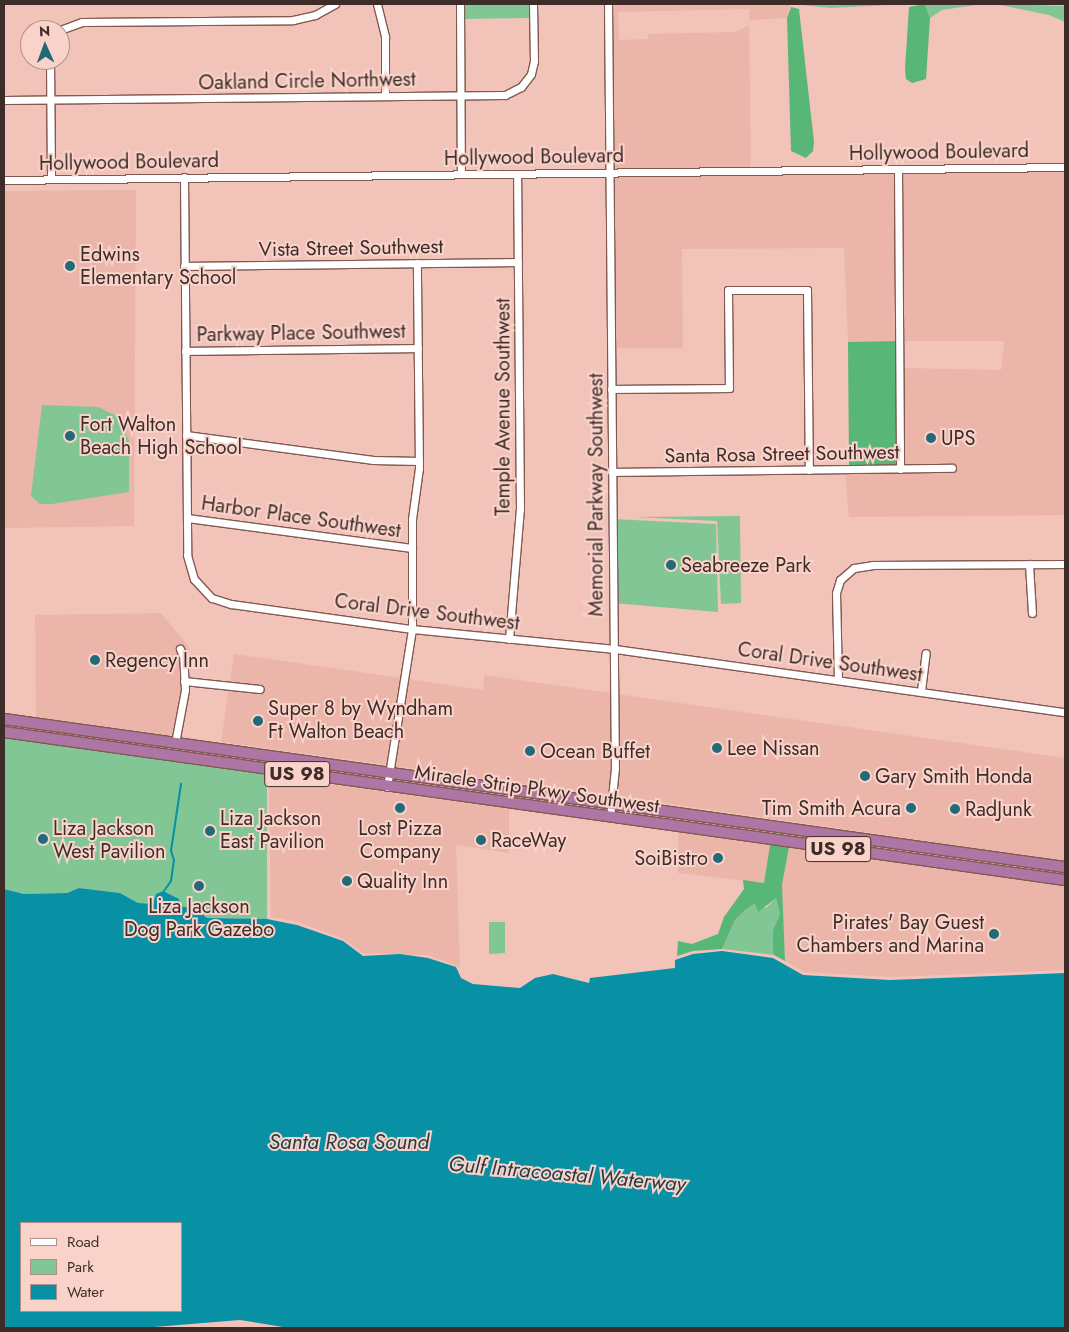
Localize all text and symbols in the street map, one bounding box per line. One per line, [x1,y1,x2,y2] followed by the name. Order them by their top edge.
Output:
[20,20,70,70] north arrow
[39,21,50,41] text: N
[198,67,416,95] street label: Oakland Circle Northwest
[849,138,1029,166] street label: Hollywood Boulevard
[444,143,624,171] street label: Hollywood Boulevard
[39,148,219,176] street label: Hollywood Boulevard
[258,234,444,262] street label: Vista Street Southwest
[80,243,236,290] place label: Edwins Elementary School
[64,260,76,272] marker: Edwins Elementary School
[491,298,515,516] street label: Temple Avenue Southwest
[196,319,406,347] street label: Parkway Place Southwest
[584,373,608,617] street label: Memorial Parkway Southwest
[80,412,242,459] place label: Fort Walton Beach High School
[941,426,975,450] place label: UPS
[64,430,76,442] marker: Fort Walton Beach High School
[925,432,937,444] marker: UPS
[664,440,900,468] street label: Santa Rosa Street Southwest
[200,491,402,543] street label: Harbor Place Southwest
[681,553,811,577] place label: Seabreeze Park
[665,559,677,571] marker: Seabreeze Park
[333,589,521,635] street label: Coral Drive Southwest
[736,637,924,687] street label: Coral Drive Southwest
[105,648,209,672] place label: Regency Inn
[89,654,101,666] marker: Regency Inn
[268,697,453,744] place label: Super 8 by Wyndham Ft Walton Beach
[252,715,264,727] marker: Super 8 by Wyndham Ft Walton Beach
[727,736,820,760] place label: Lee Nissan
[540,739,650,763] place label: Ocean Buffet
[711,742,723,754] marker: Lee Nissan
[524,745,536,757] marker: Ocean Buffet
[263,758,331,791] road number: US 98
[413,760,661,818] street label: Miracle Strip Pkwy Southwest
[875,764,1032,788] place label: Gary Smith Honda
[859,770,871,782] marker: Gary Smith Honda
[762,796,901,820] place label: Tim Smith Acura
[965,797,1032,821] place label: RadJunk
[394,802,406,814] marker: Lost Pizza Company
[905,802,917,814] marker: Tim Smith Acura
[949,803,961,815] marker: RadJunk
[220,807,325,854] place label: Liza Jackson East Pavilion
[53,816,165,863] place label: Liza Jackson West Pavilion
[358,816,442,863] place label: Lost Pizza Company
[204,825,216,837] marker: Liza Jackson East Pavilion
[491,828,566,852] place label: RaceWay
[804,832,872,866] road number: US 98
[37,833,49,845] marker: Liza Jackson West Pavilion
[475,834,487,846] marker: RaceWay
[634,846,708,870] place label: SoiBistro
[712,852,724,864] marker: SoiBistro
[357,869,448,893] place label: Quality Inn
[341,875,353,887] marker: Quality Inn
[193,880,205,892] marker: Liza Jackson Dog Park Gazebo
[124,894,274,941] place label: Liza Jackson Dog Park Gazebo
[796,910,984,957] place label: Pirates' Bay Guest Chambers and Marina
[988,928,1000,940] marker: Pirates' Bay Guest Chambers and Marina
[269,1129,429,1155] water label: Santa Rosa Sound
[447,1151,687,1197] water label: Gulf Intracoastal Waterway
[20,1222,182,1312] legend
[67,1231,99,1253] text: Road
[67,1256,94,1278] text: Park
[67,1281,104,1303] text: Water

